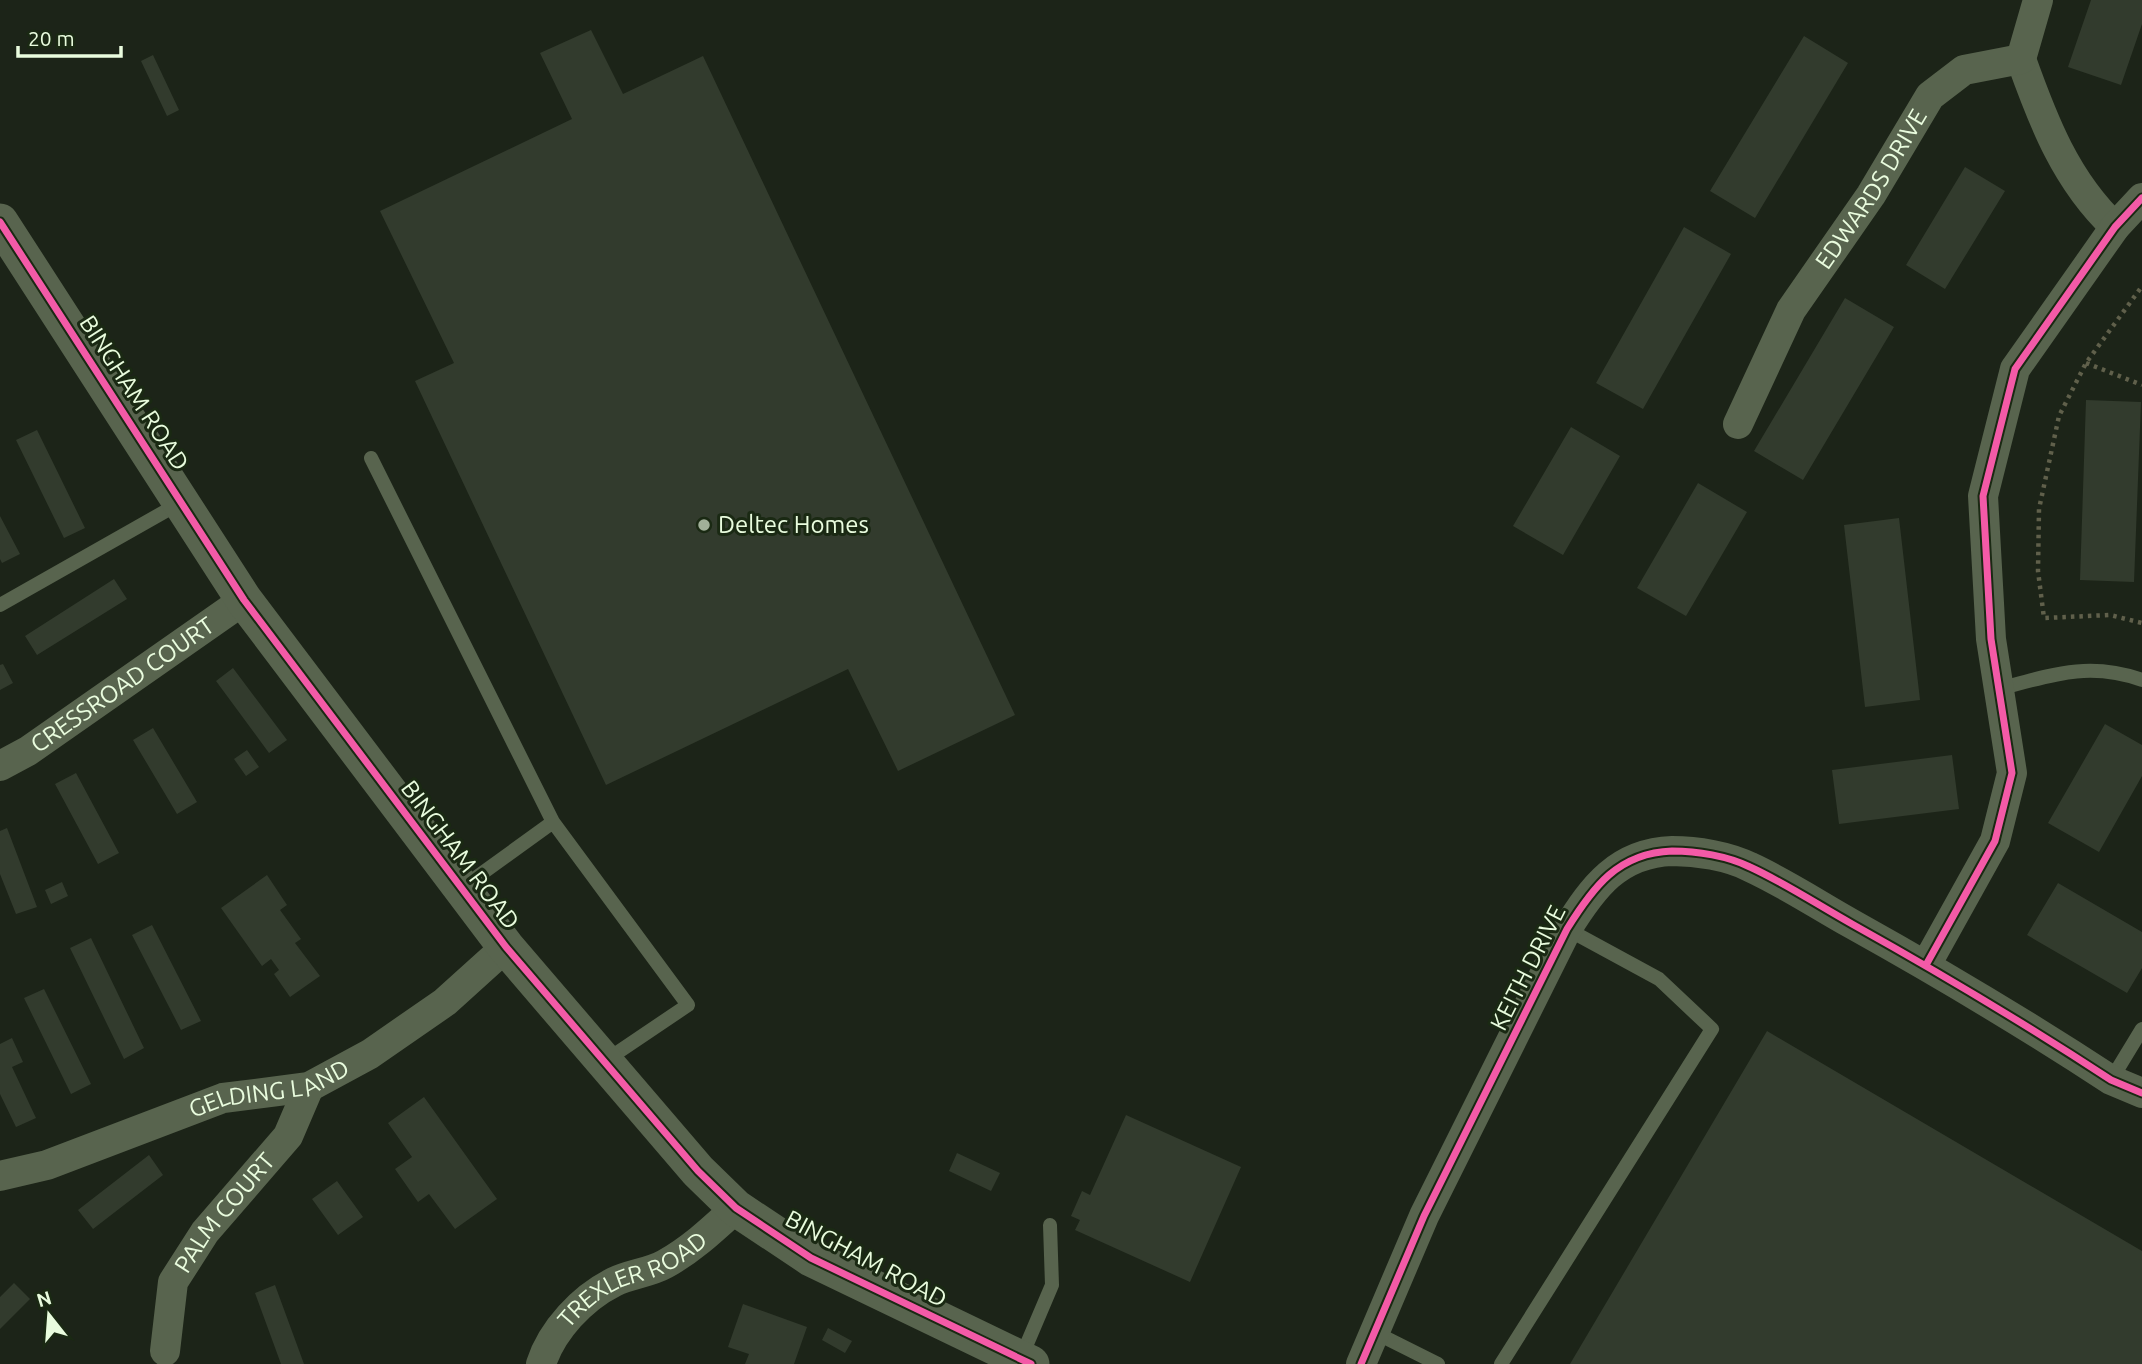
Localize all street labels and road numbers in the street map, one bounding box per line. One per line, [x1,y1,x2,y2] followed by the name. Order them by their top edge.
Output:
[1810,104,1932,274] street label: EDWARDS DRIVE
[74,310,194,475] street label: BINGHAM ROAD
[25,611,219,758] street label: CRESSROAD COURT
[396,775,525,934] street label: BINGHAM ROAD
[1485,901,1571,1035] street label: KEITH DRIVE
[185,1054,354,1123] street label: GELDING LAND
[169,1147,280,1277] street label: PALM COURT
[781,1205,952,1312] street label: BINGHAM ROAD
[552,1226,712,1333] street label: TREXLER ROAD

